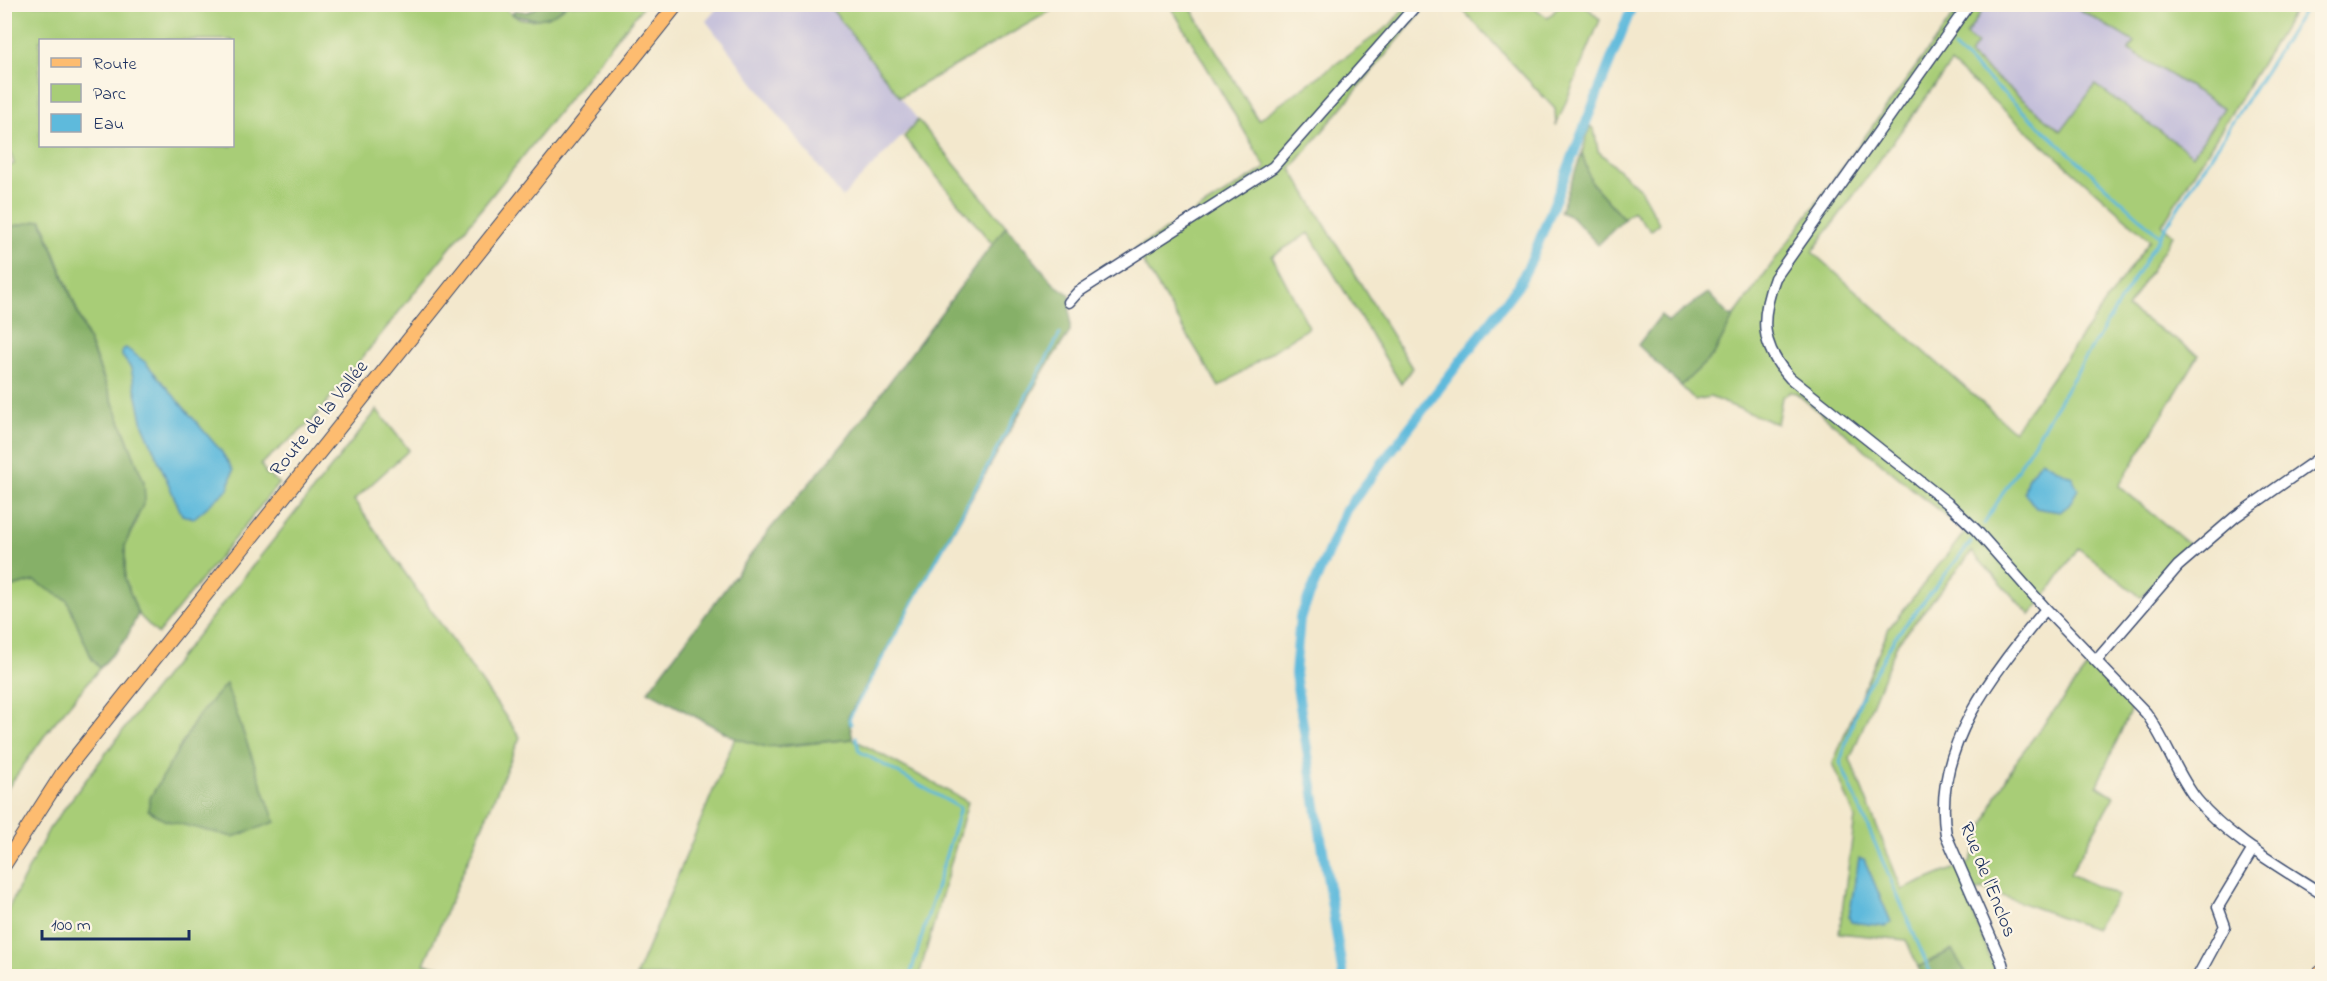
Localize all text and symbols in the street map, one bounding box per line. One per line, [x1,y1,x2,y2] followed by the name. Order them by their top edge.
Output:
[39,39,234,147] legend
[93,52,138,78] text: Route
[93,82,126,108] text: Parc
[93,112,124,138] text: Eau
[264,354,376,484] street label: Route de la Vallée
[1951,818,2023,942] street label: Rue de l'Enclos
[42,903,189,941] scale bar
[51,913,91,939] text: 100 m

